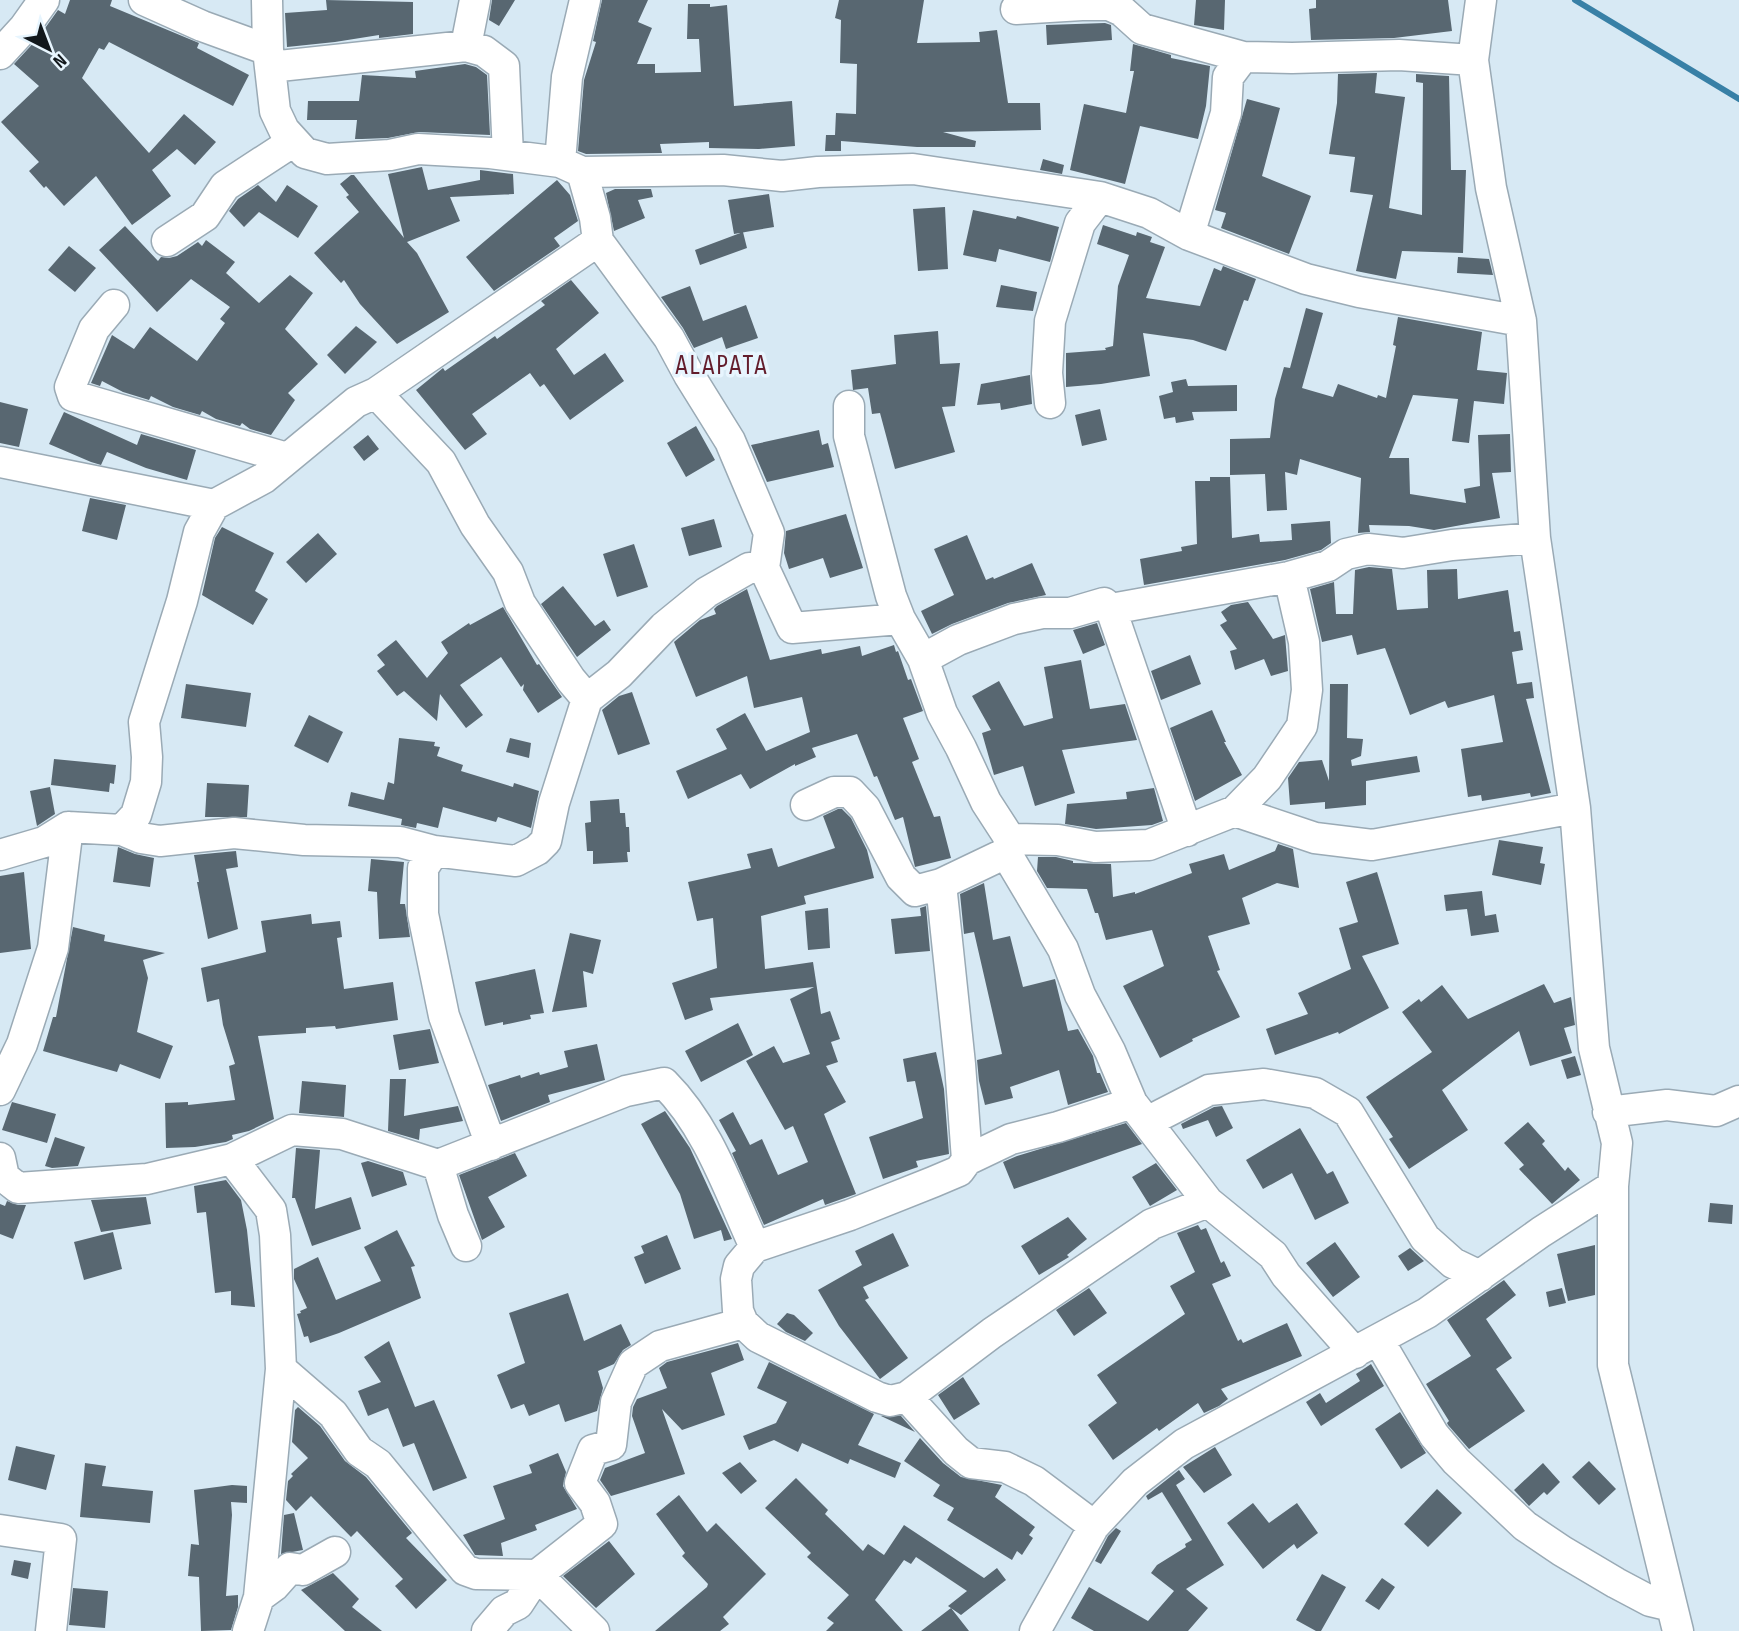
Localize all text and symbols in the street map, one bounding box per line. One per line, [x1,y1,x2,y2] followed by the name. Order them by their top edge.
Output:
[14,14,84,84] north arrow
[48,49,71,72] text: N
[675,349,768,382] district label: ALAPATA

